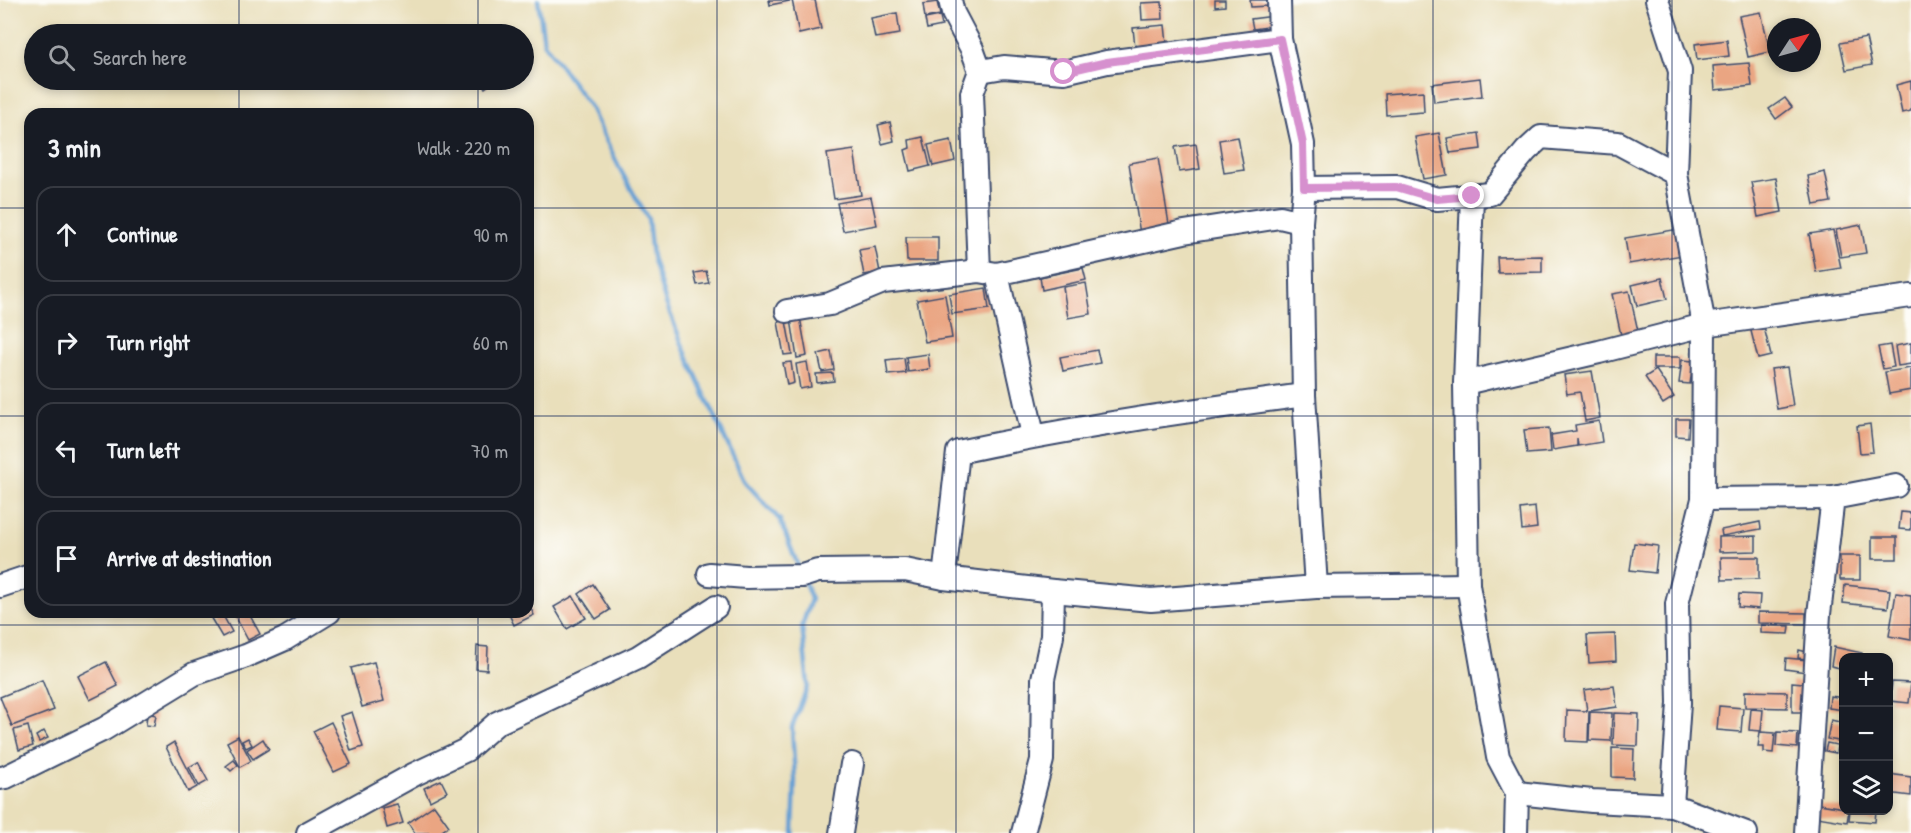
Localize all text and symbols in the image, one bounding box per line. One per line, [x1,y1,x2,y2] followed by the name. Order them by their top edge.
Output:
[1767,18,1821,72] north arrow
[24,24,534,90] search box
[45,41,78,74] icon: search
[93,42,187,72] text: Search here
[1050,58,1076,84] route start
[48,130,101,165] text: 3 min
[417,134,510,161] text: Walk · 220 m
[1458,182,1484,208] route end
[50,218,83,251] icon: ahead
[107,219,178,249] text: Continue
[474,221,508,248] text: 90 m
[50,326,83,359] icon: right
[107,327,190,357] text: Turn right
[473,329,508,356] text: 60 m
[50,434,83,467] icon: left
[107,435,180,465] text: Turn left
[471,437,508,464] text: 70 m
[50,542,83,575] icon: arrive
[107,543,272,573] text: Arrive at destination
[1839,653,1893,815] map controls
[1839,653,1893,707] button: +
[1839,707,1893,761] button: −
[1839,761,1893,815] button: layers

